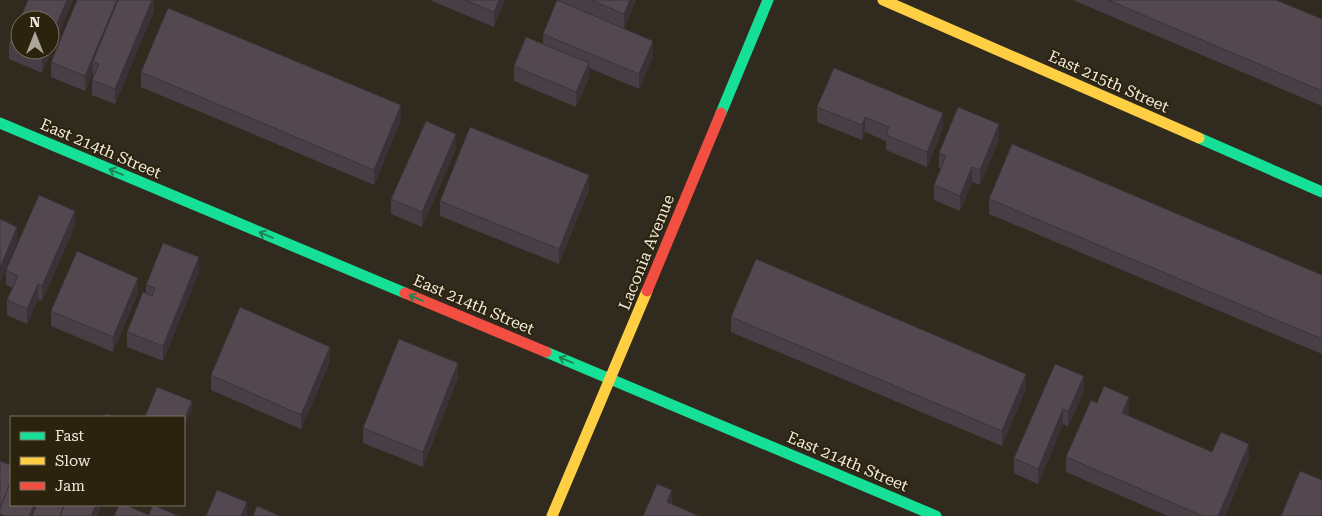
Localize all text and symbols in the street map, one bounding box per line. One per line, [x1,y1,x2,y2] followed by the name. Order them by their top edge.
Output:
[10,10,60,60] north arrow
[30,14,41,30] text: N
[1046,46,1172,117] street label: East 215th Street
[37,114,164,183] street label: East 214th Street
[109,167,124,176] one-way arrow
[615,191,678,313] street label: Laconia Avenue
[259,229,274,239] one-way arrow
[410,270,537,339] street label: East 214th Street
[409,292,424,302] one-way arrow
[559,355,574,365] one-way arrow
[10,416,185,506] legend
[55,427,85,445] text: Fast
[784,427,911,496] street label: East 214th Street
[55,452,91,470] text: Slow
[55,477,85,495] text: Jam

